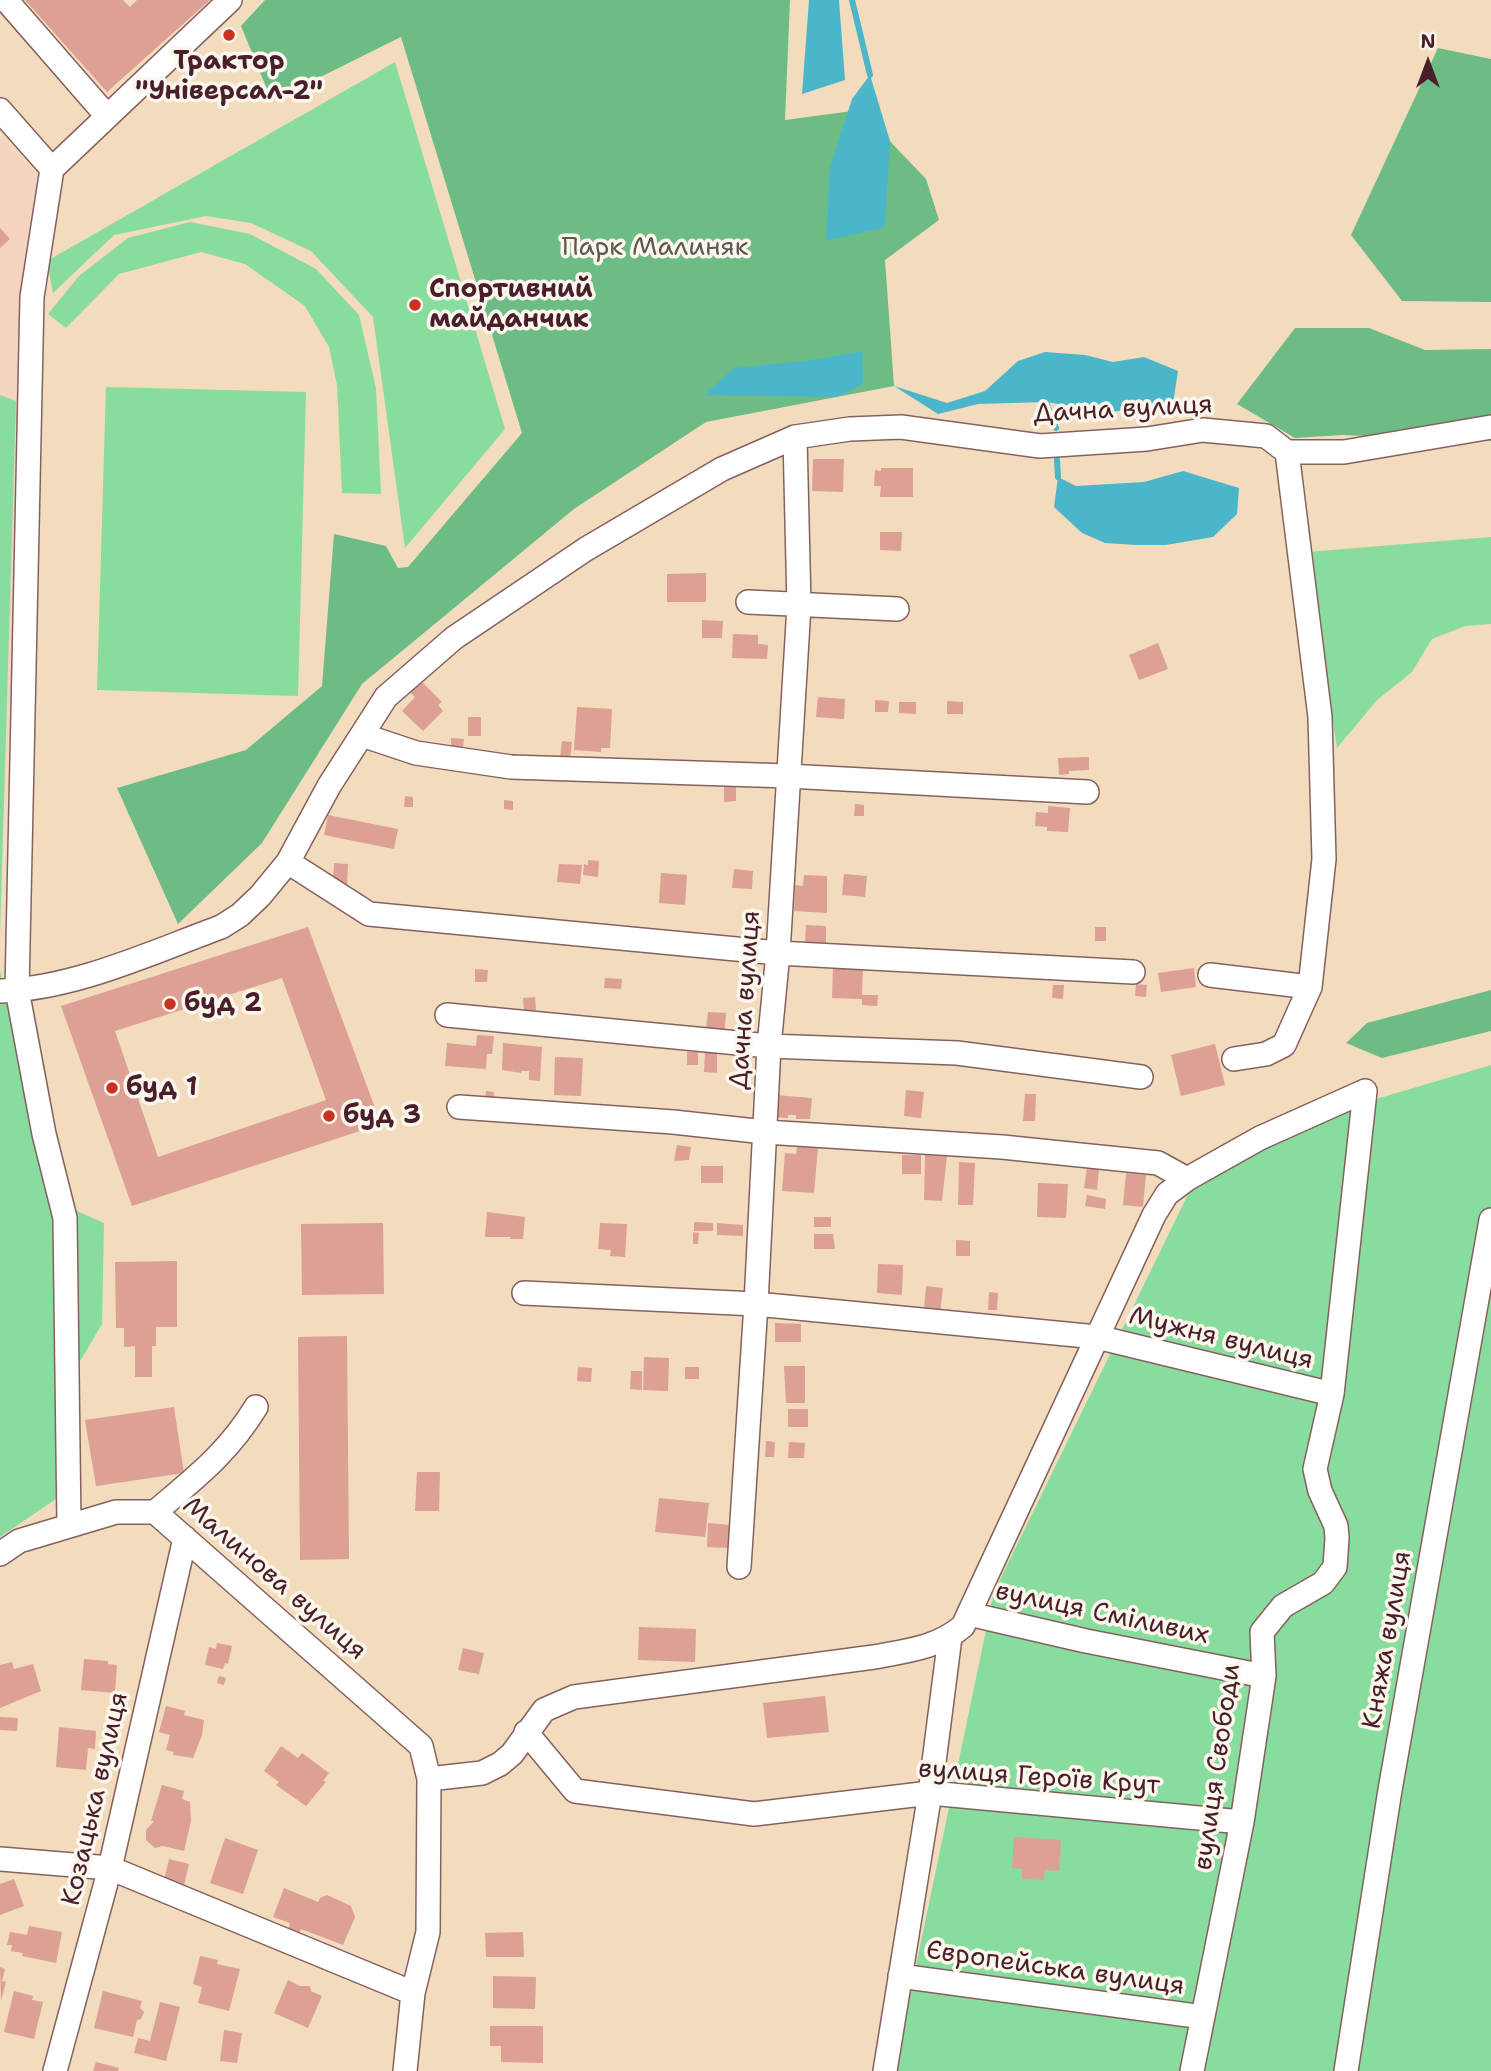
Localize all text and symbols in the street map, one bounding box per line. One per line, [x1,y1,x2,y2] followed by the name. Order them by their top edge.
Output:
[221,27,237,43] marker: Трактор "Універсал-2"
[1393,28,1463,98] north arrow
[1420,29,1436,54] text: N
[135,46,323,108] place label: Трактор "Універсал-2"
[561,232,749,264] park label: Парк Малиняк
[429,274,593,336] place label: Спортивний майданчик
[407,297,423,313] marker: Спортивний майданчик
[1033,390,1213,430] street label: Дачна вулиця
[724,909,768,1091] street label: Дачна вулиця
[184,988,262,1020] place label: буд 2
[162,996,178,1012] marker: буд 2
[126,1072,198,1104] place label: буд 1
[104,1080,120,1096] marker: буд 1
[343,1100,421,1132] place label: буд 3
[321,1108,337,1124] marker: буд 3
[1126,1301,1316,1377] street label: Мужня вулиця
[176,1491,372,1667] street label: Малинова вулиця
[1357,1548,1419,1732] street label: Княжа вулиця
[992,1576,1212,1652] street label: вулиця Сміливих
[1188,1662,1248,1872] street label: вулиця Свободи
[56,1689,136,1909] street label: Козацька вулиця
[917,1754,1161,1802] street label: вулиця Героїв Крут
[924,1935,1186,2003] street label: Європейська вулиця

